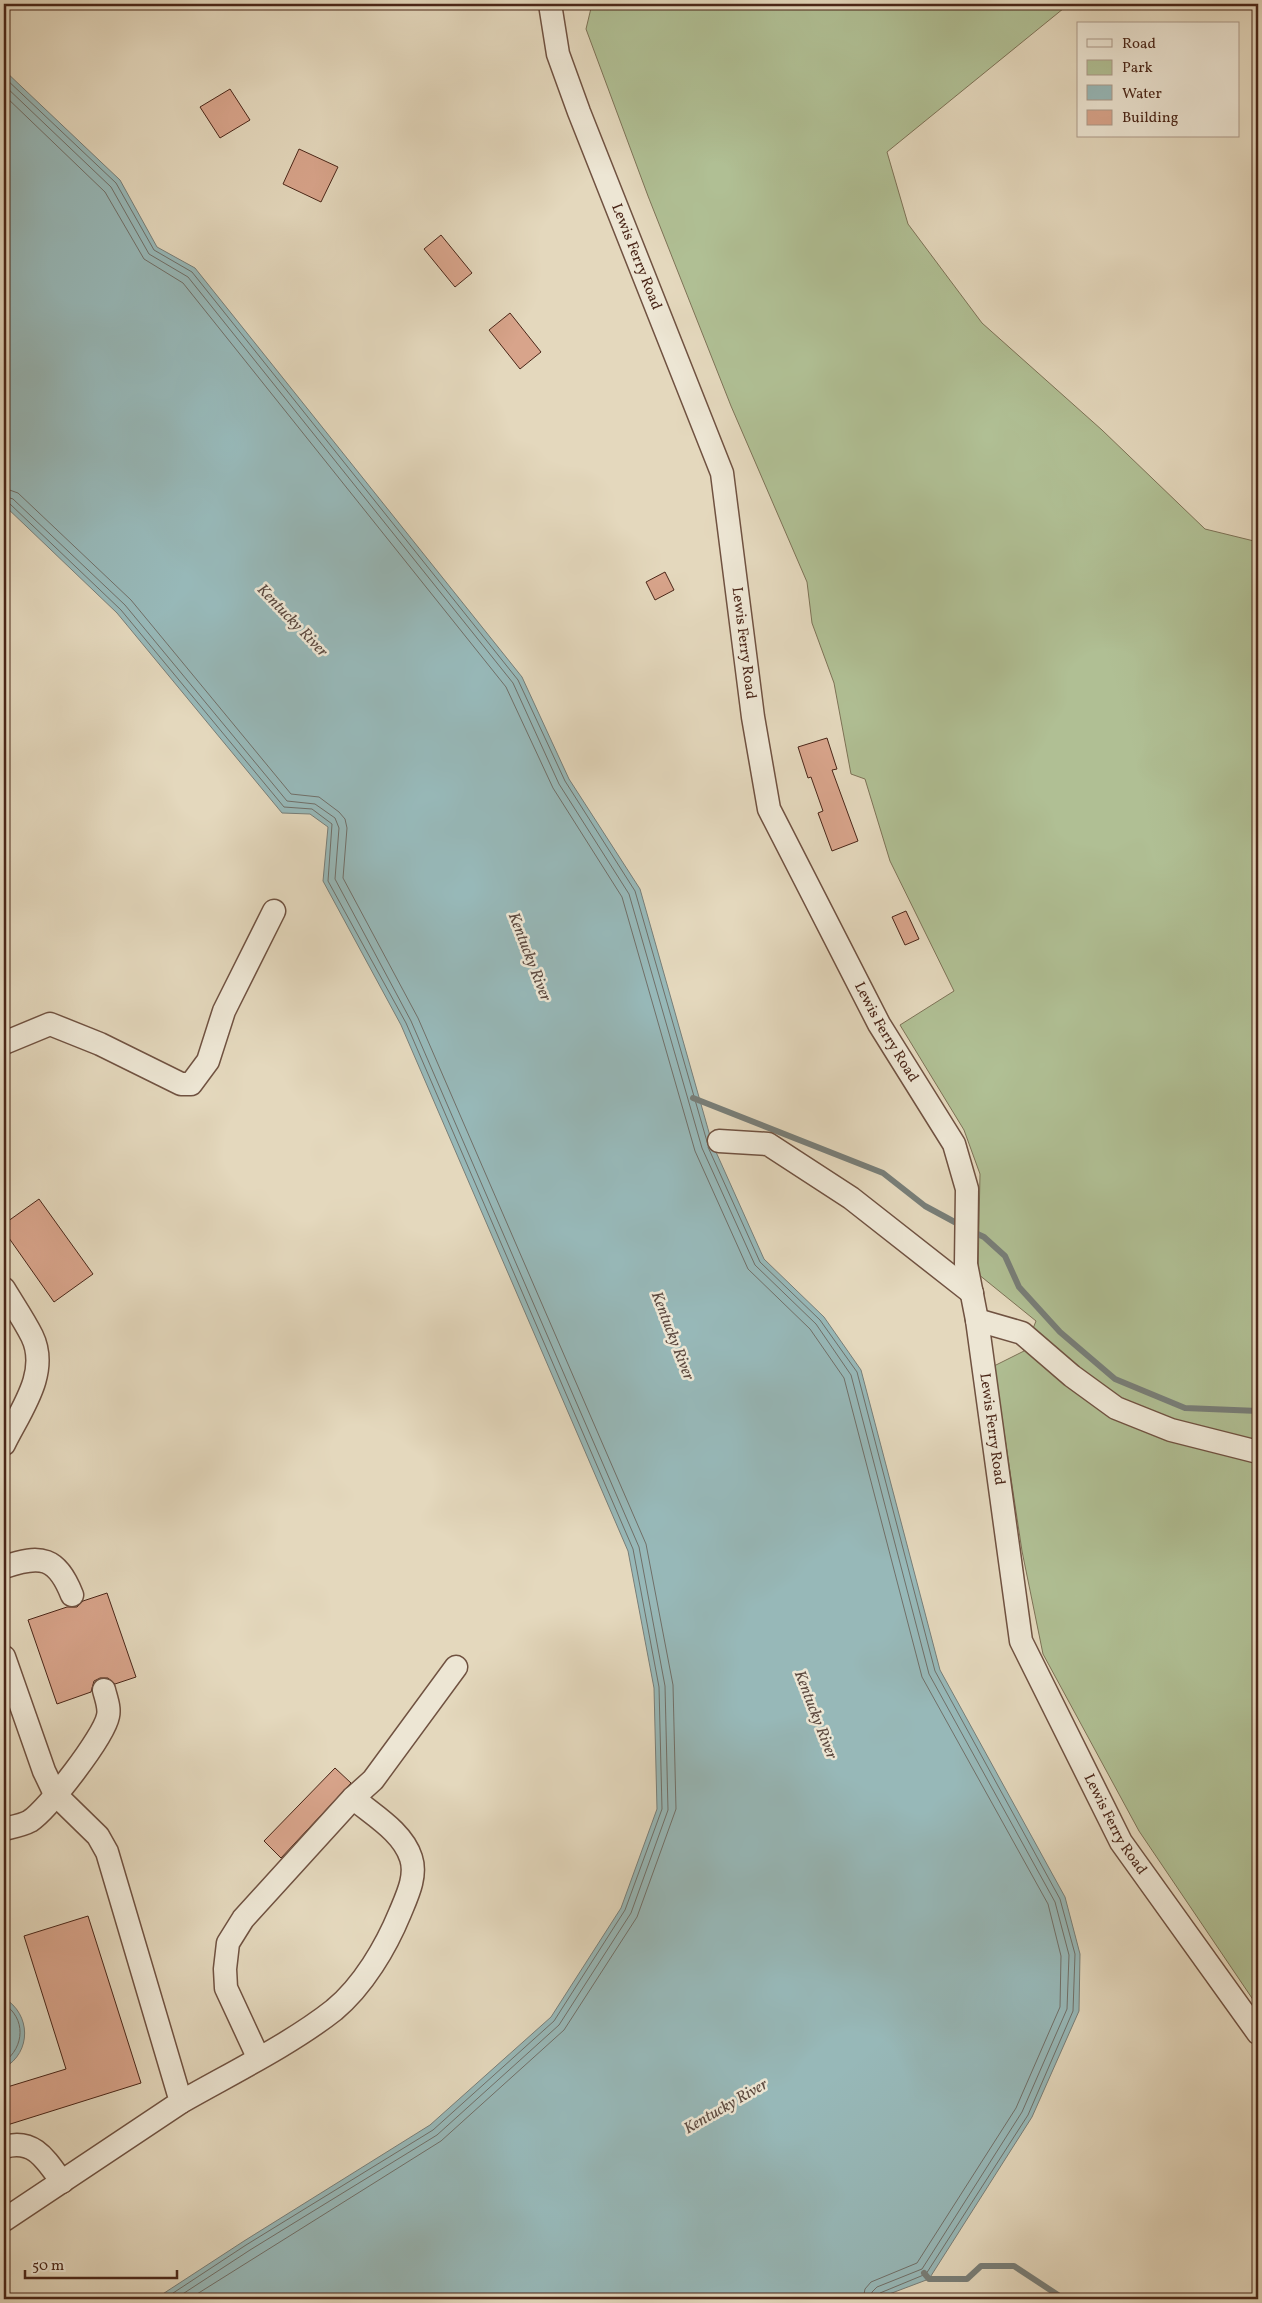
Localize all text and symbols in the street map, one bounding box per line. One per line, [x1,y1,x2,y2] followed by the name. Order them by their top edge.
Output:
[1077,22,1240,138] legend
[1122,34,1156,55] text: Road
[1122,58,1153,79] text: Park
[1122,84,1162,105] text: Water
[1122,108,1179,129] text: Building
[606,200,667,313] street label: Lewis Ferry Road
[252,580,333,663] water label: Kentucky River
[726,586,761,700] street label: Lewis Ferry Road
[502,909,556,1006] water label: Kentucky River
[849,978,923,1086] street label: Lewis Ferry Road
[645,1288,699,1385] water label: Kentucky River
[974,1372,1010,1486] street label: Lewis Ferry Road
[788,1667,842,1764] water label: Kentucky River
[1078,1770,1152,1879] street label: Lewis Ferry Road
[680,2074,773,2140] water label: Kentucky River
[25,2248,178,2280] scale bar
[32,2256,64,2277] text: 50 m

